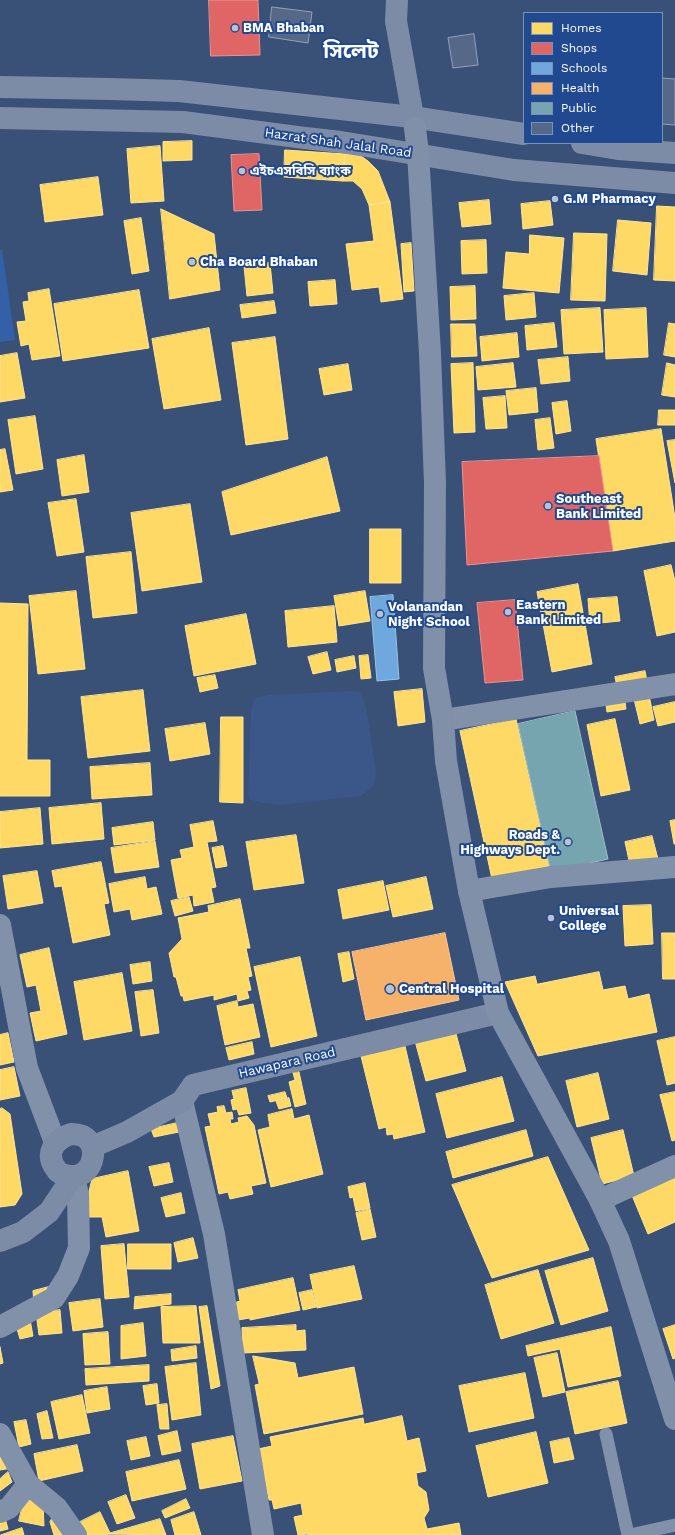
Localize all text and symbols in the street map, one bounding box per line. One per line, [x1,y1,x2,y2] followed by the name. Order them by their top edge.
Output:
[523,12,663,144] legend
[243,20,324,36] place label: BMA Bhaban
[561,21,602,35] text: Homes
[230,23,240,33] marker: BMA Bhaban
[323,39,379,65] district label: সিলেট
[561,41,597,55] text: Shops
[561,61,607,75] text: Schools
[561,81,599,95] text: Health
[561,101,597,115] text: Public
[561,121,594,135] text: Other
[264,125,412,161] street label: Hazrat Shah Jalal Road
[250,163,351,179] place label: এইচএসবিসি ব্যাংক
[237,166,247,176] marker: এইচএসবিসি ব্যাংক
[563,191,656,207] place label: G.M Pharmacy
[550,194,560,204] marker: G.M Pharmacy
[200,254,318,270] place label: Cha Board Bhaban
[187,257,197,267] marker: Cha Board Bhaban
[556,491,641,522] place label: Southeast Bank Limited
[543,501,553,511] marker: Southeast Bank Limited
[516,597,601,628] place label: Eastern Bank Limited
[388,599,470,630] place label: Volanandan Night School
[503,607,513,617] marker: Eastern Bank Limited
[375,609,385,619] marker: Volanandan Night School
[460,827,560,858] place label: Roads & Highways Dept.
[563,837,573,847] marker: Roads & Highways Dept.
[559,903,619,934] place label: Universal College
[546,913,556,923] marker: Universal College
[399,981,504,997] place label: Central Hospital
[384,983,396,995] marker: Central Hospital
[237,1044,337,1082] street label: Hawapara Road

